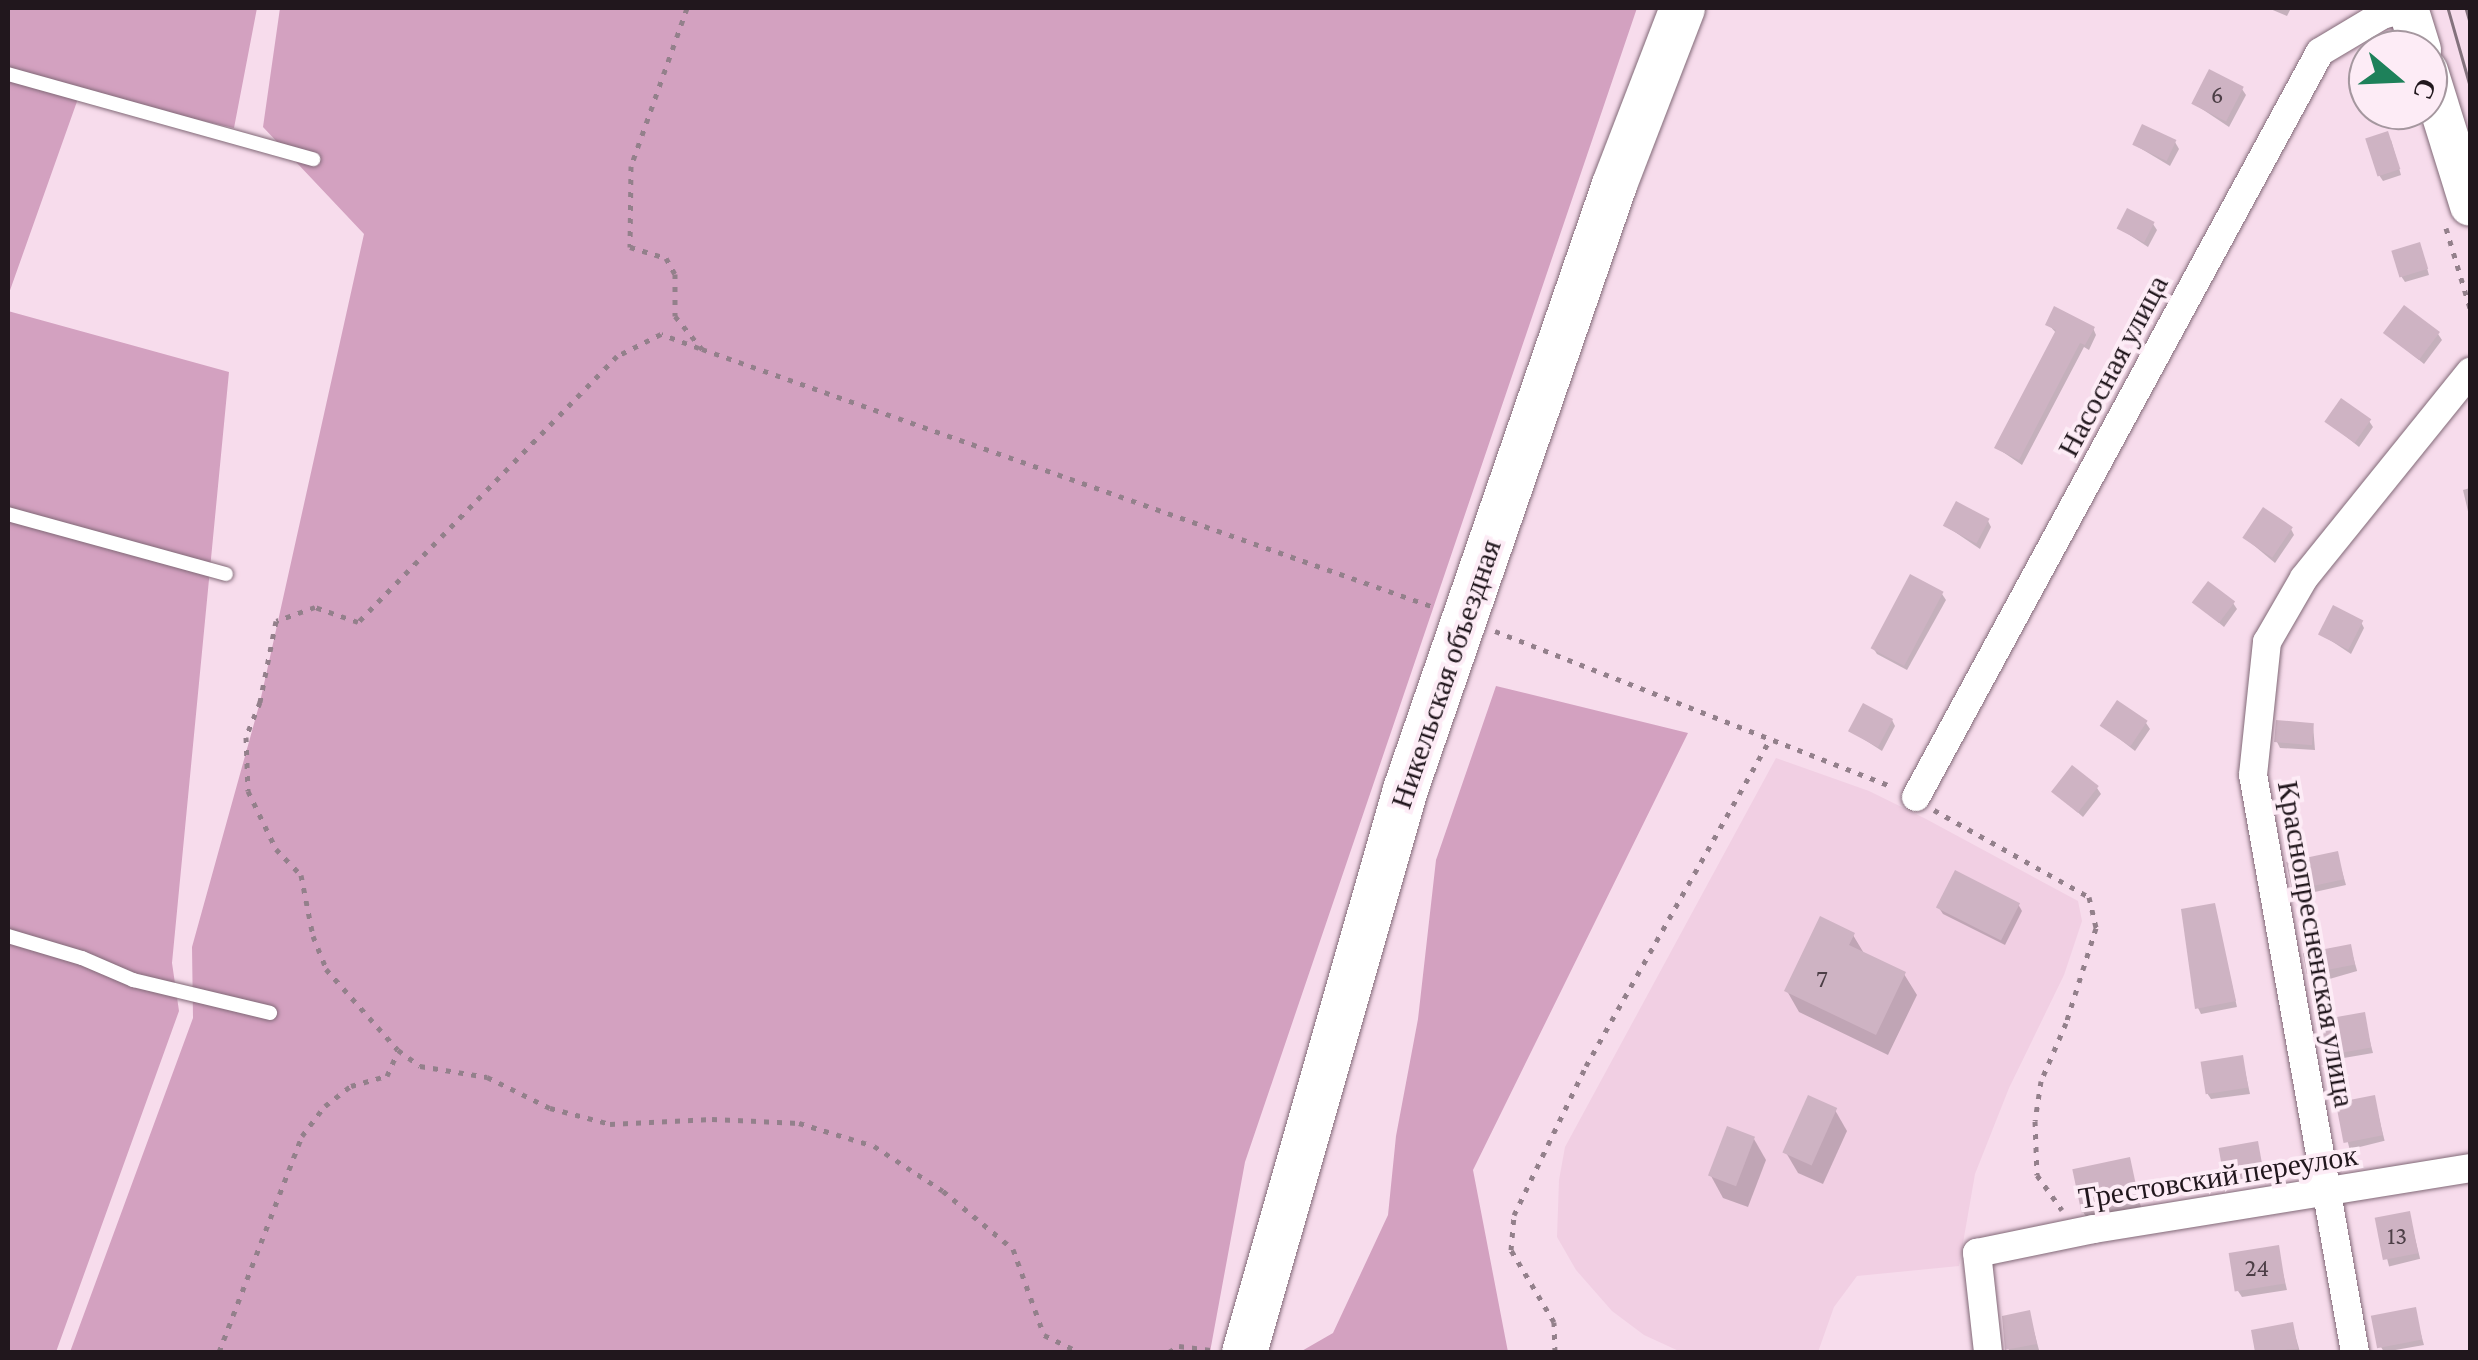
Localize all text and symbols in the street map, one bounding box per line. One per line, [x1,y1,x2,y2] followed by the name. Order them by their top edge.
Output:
[2348,30,2448,130] north arrow
[2407,75,2443,104] text: С
[2211,80,2223,110] house number: 6
[2050,269,2176,463] street label: Насосная улица
[1383,535,1509,813] street label: Никельская объездная
[2270,778,2362,1110] street label: Краснопресненская улица
[1816,964,1828,994] house number: 7
[2076,1137,2360,1217] street label: Трестовский переулок
[2387,1221,2407,1251] house number: 13
[2245,1253,2269,1283] house number: 24

